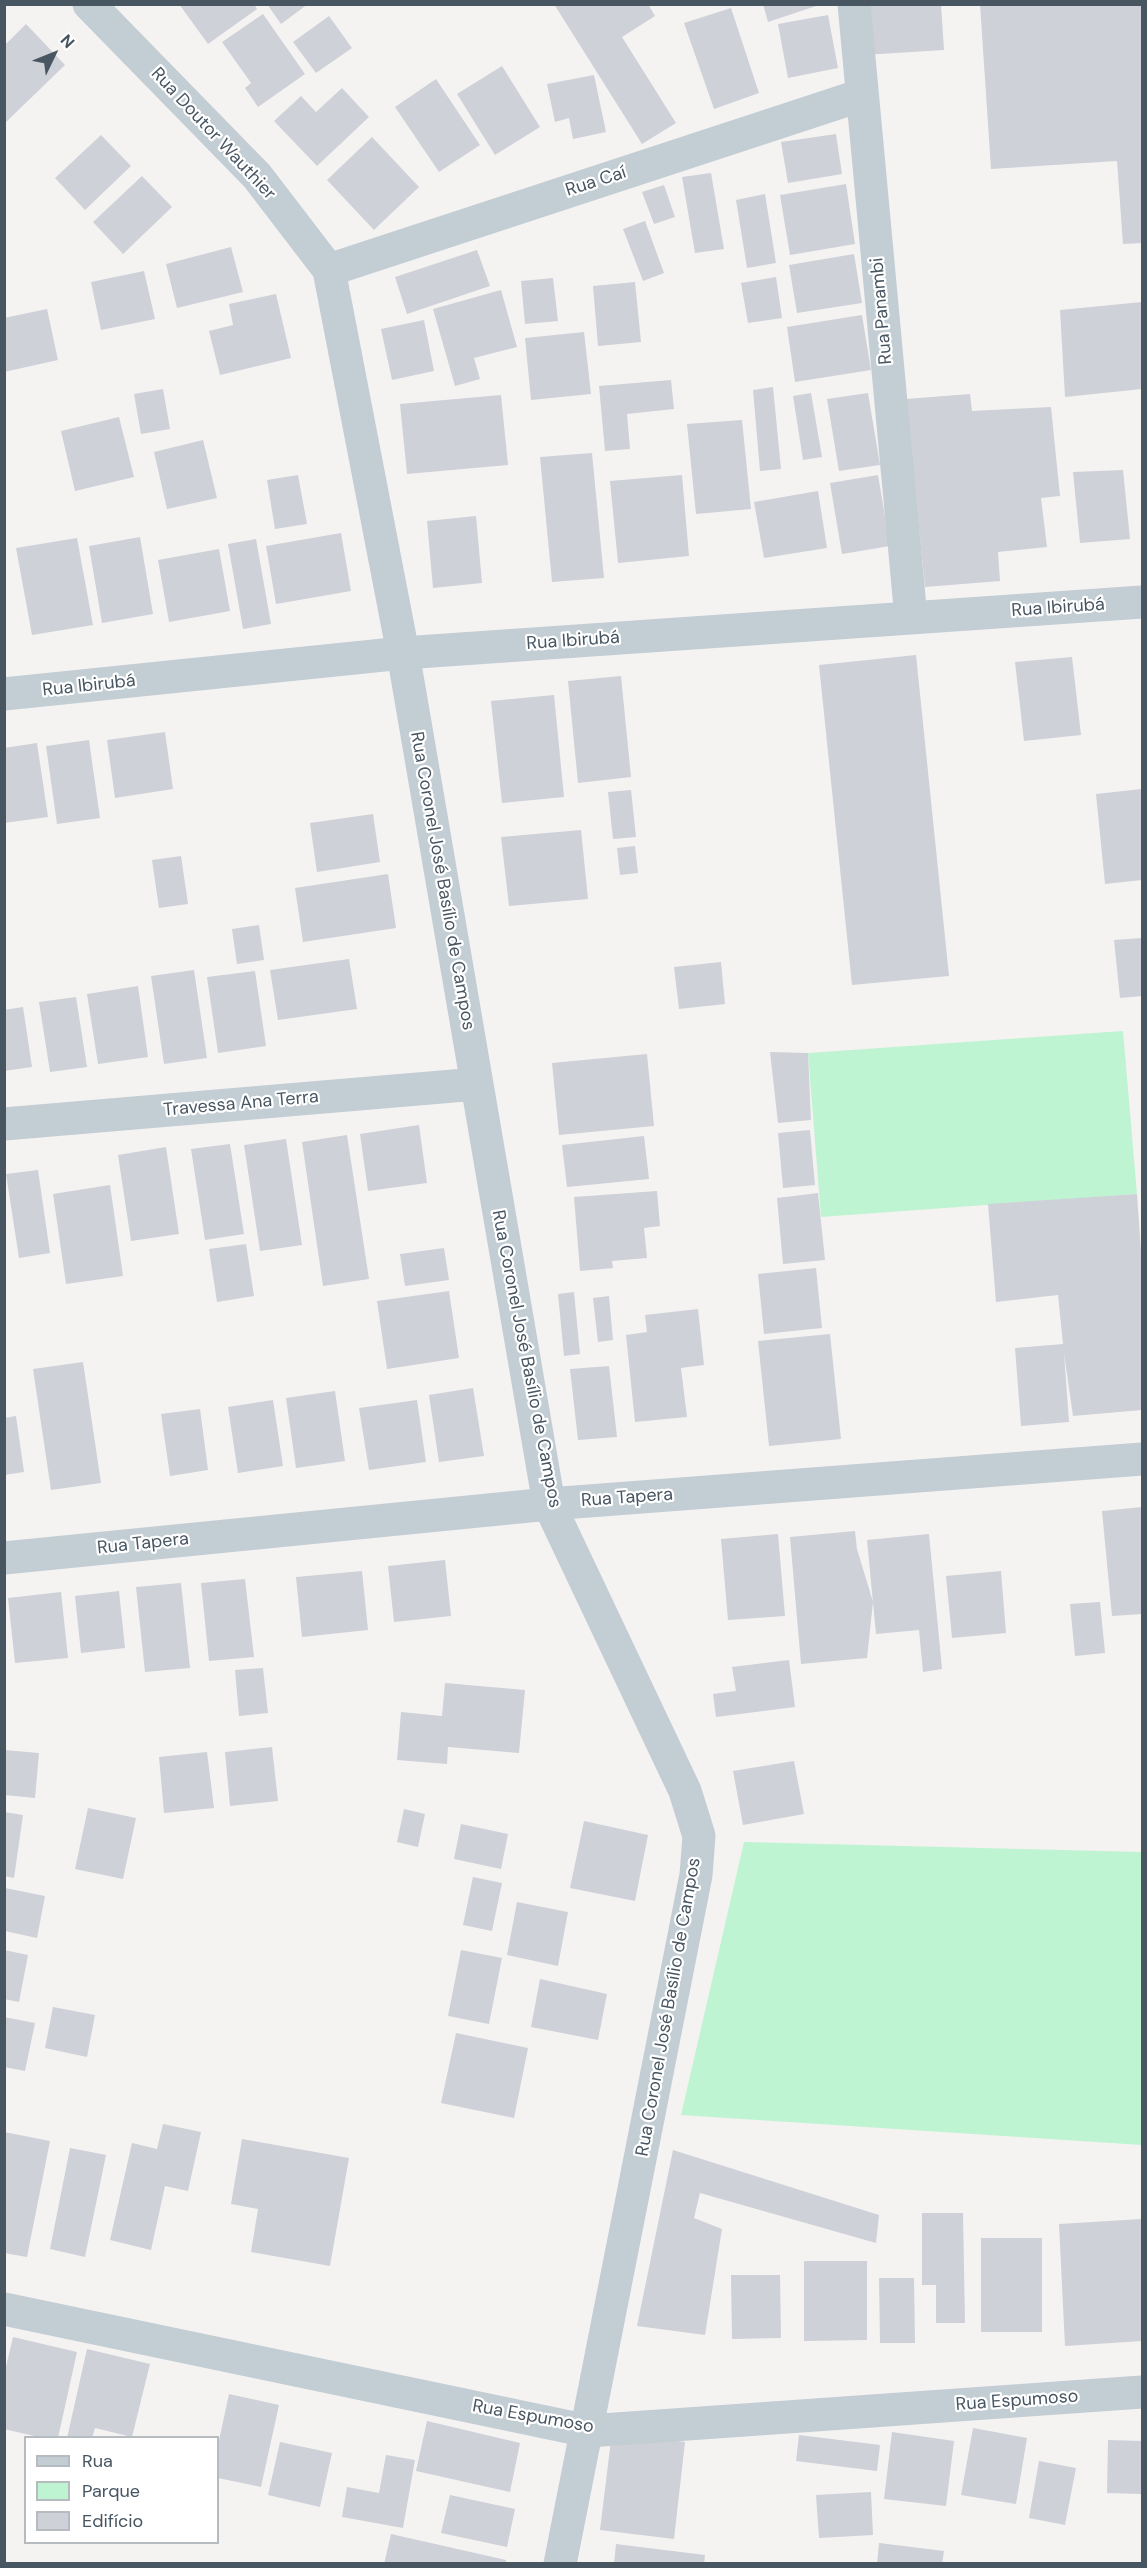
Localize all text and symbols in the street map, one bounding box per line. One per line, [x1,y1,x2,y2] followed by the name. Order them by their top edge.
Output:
[24,24,84,84] north arrow
[56,30,79,53] text: N
[146,63,280,205] street label: Rua Doutor Wauthier
[563,162,629,202] street label: Rua Caí
[867,257,897,365] street label: Rua Panambi
[1011,594,1105,622] street label: Rua Ibirubá
[526,627,620,655] street label: Rua Ibirubá
[41,670,137,702] street label: Rua Ibirubá
[405,730,479,1032] street label: Rua Coronel José Basílio de Campos
[162,1086,320,1122] street label: Travessa Ana Terra
[487,1208,565,1510] street label: Rua Coronel José Basílio de Campos
[580,1484,674,1512] street label: Rua Tapera
[96,1528,190,1560] street label: Rua Tapera
[632,1856,706,2158] street label: Rua Coronel José Basílio de Campos
[955,2386,1079,2416] street label: Rua Espumoso
[471,2396,595,2438] street label: Rua Espumoso
[24,2436,219,2544] legend
[82,2449,113,2473] text: Rua
[82,2479,140,2503] text: Parque
[82,2509,143,2533] text: Edifício

